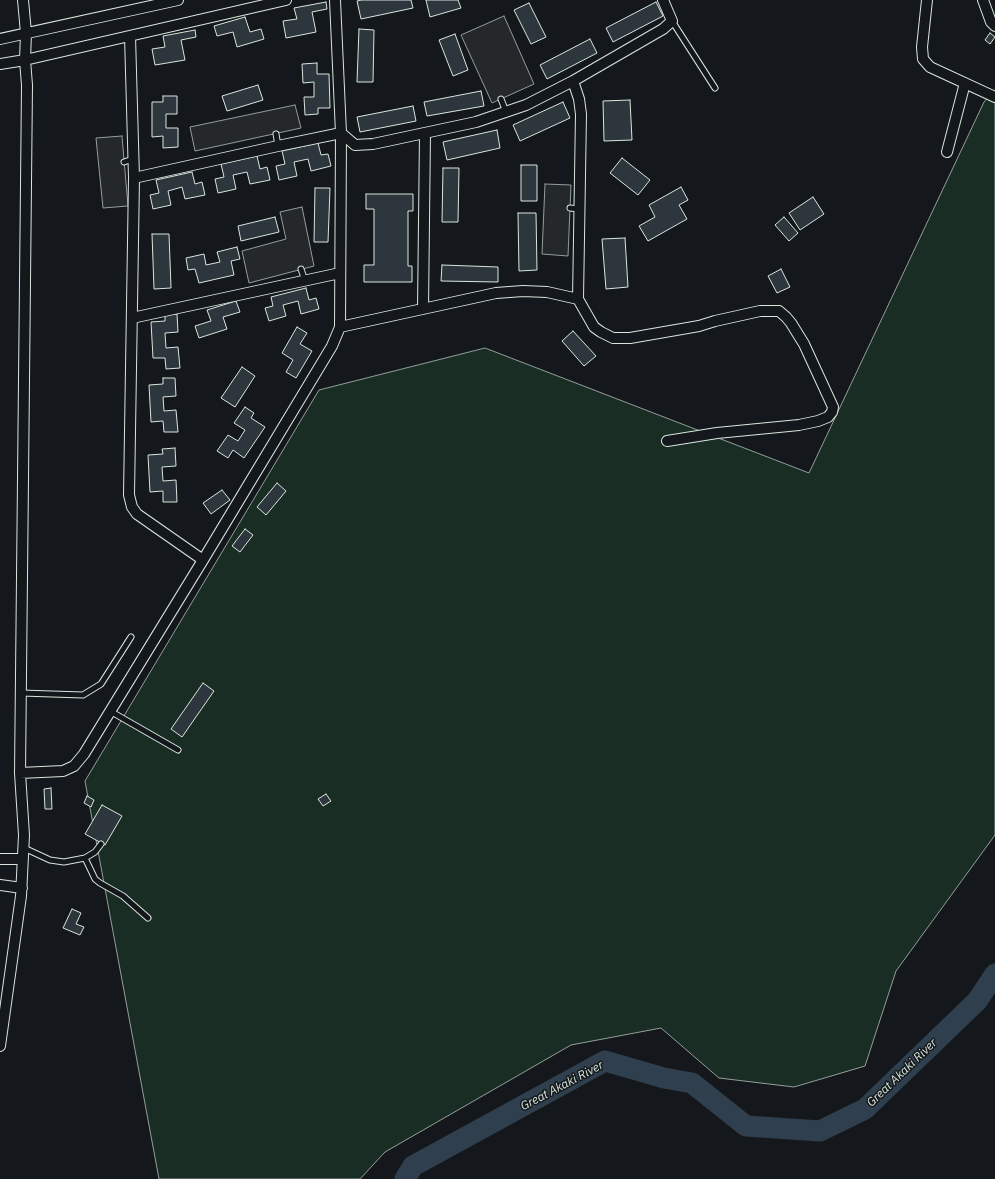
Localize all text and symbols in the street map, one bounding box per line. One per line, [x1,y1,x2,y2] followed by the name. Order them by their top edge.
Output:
[864,1036,940,1110] water label: Great Akaki River
[518,1058,606,1114] water label: Great Akaki River

